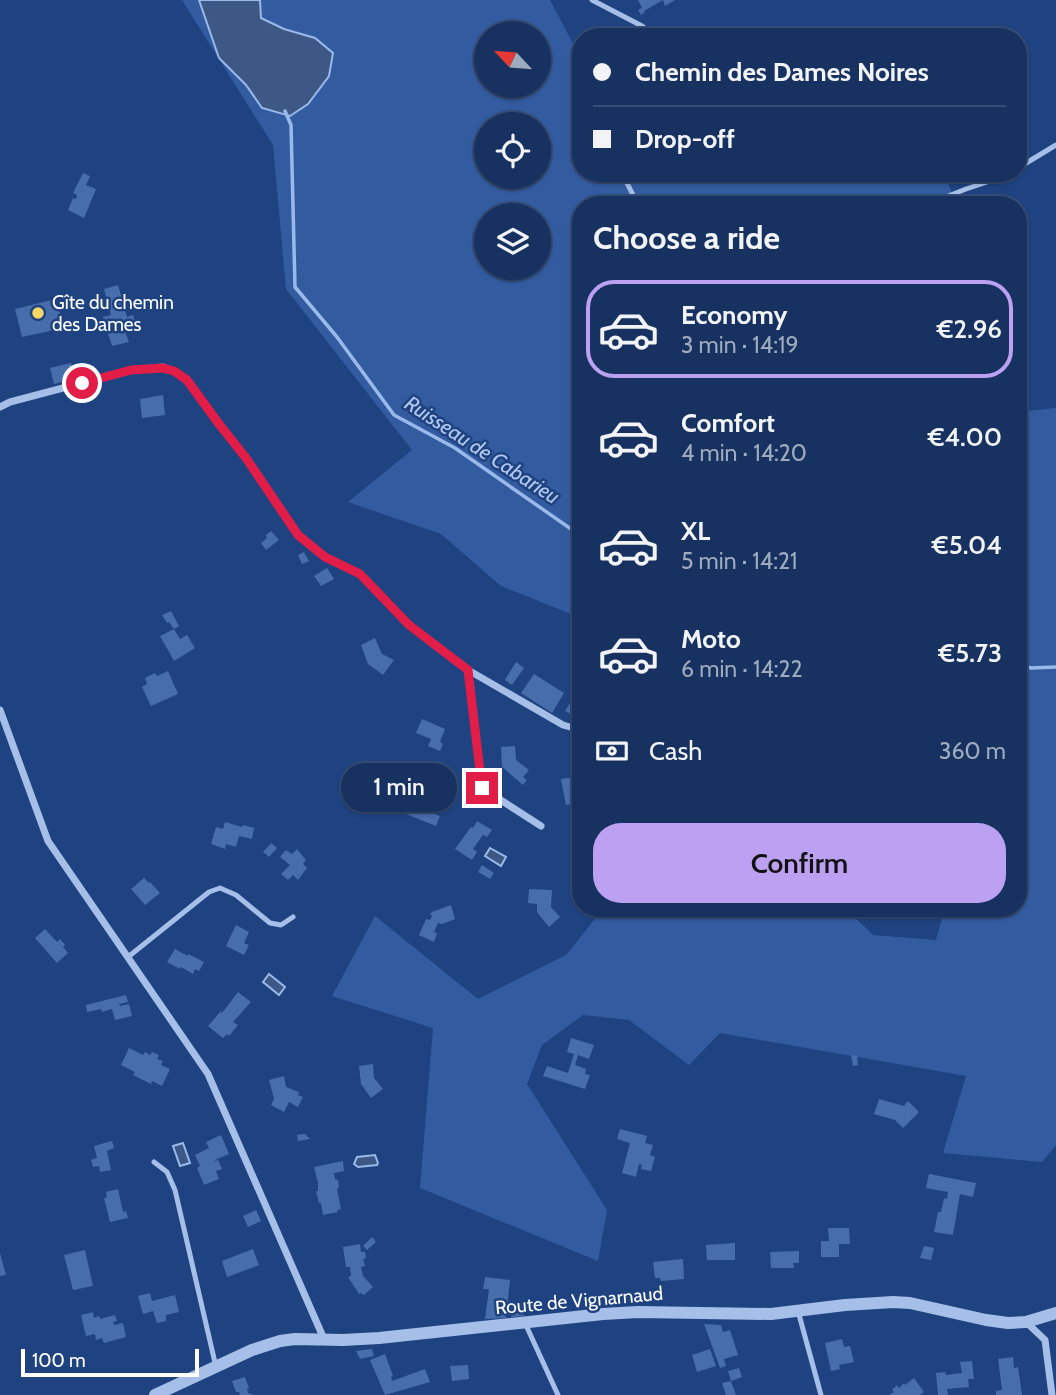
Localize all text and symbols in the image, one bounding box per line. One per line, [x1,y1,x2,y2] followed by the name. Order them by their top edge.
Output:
[474,21,551,98] north arrow
[474,21,551,280] map controls
[635,56,929,88] text: Chemin des Dames Noires
[474,112,551,189] button: locate
[635,123,735,155] text: Drop-off
[474,203,551,280] button: layers
[593,218,780,257] text: Choose a ride
[52,291,174,336] place label: Gîte du chemin des Dames
[597,298,660,361] icon: car
[681,299,787,331] text: Economy
[30,305,46,321] marker: Gîte du chemin des Dames
[937,313,1002,345] text: €2.96
[681,331,798,359] text: 3 min · 14:19
[66,367,98,399] route start
[400,390,564,509] water label: Ruisseau de Cabarieu
[597,406,660,469] icon: car
[681,407,775,439] text: Comfort
[928,421,1002,453] text: €4.00
[681,439,807,467] text: 4 min · 14:20
[597,514,660,577] icon: car
[681,515,710,547] text: XL
[932,529,1002,561] text: €5.04
[681,547,797,575] text: 5 min · 14:21
[597,622,660,685] icon: car
[681,623,741,655] text: Moto
[938,637,1002,669] text: €5.73
[681,655,803,683] text: 6 min · 14:22
[593,732,631,770] icon: cash
[649,735,702,767] text: Cash
[939,737,1006,765] text: 360 m
[342,764,458,812] callout: 1 min
[466,772,498,804] route end
[373,773,425,801] text: 1 min
[593,823,1006,903] button: Confirm
[494,1282,664,1319] street label: Route de Vignarnaud
[21,1346,200,1378] scale bar
[32,1349,86,1372] text: 100 m

